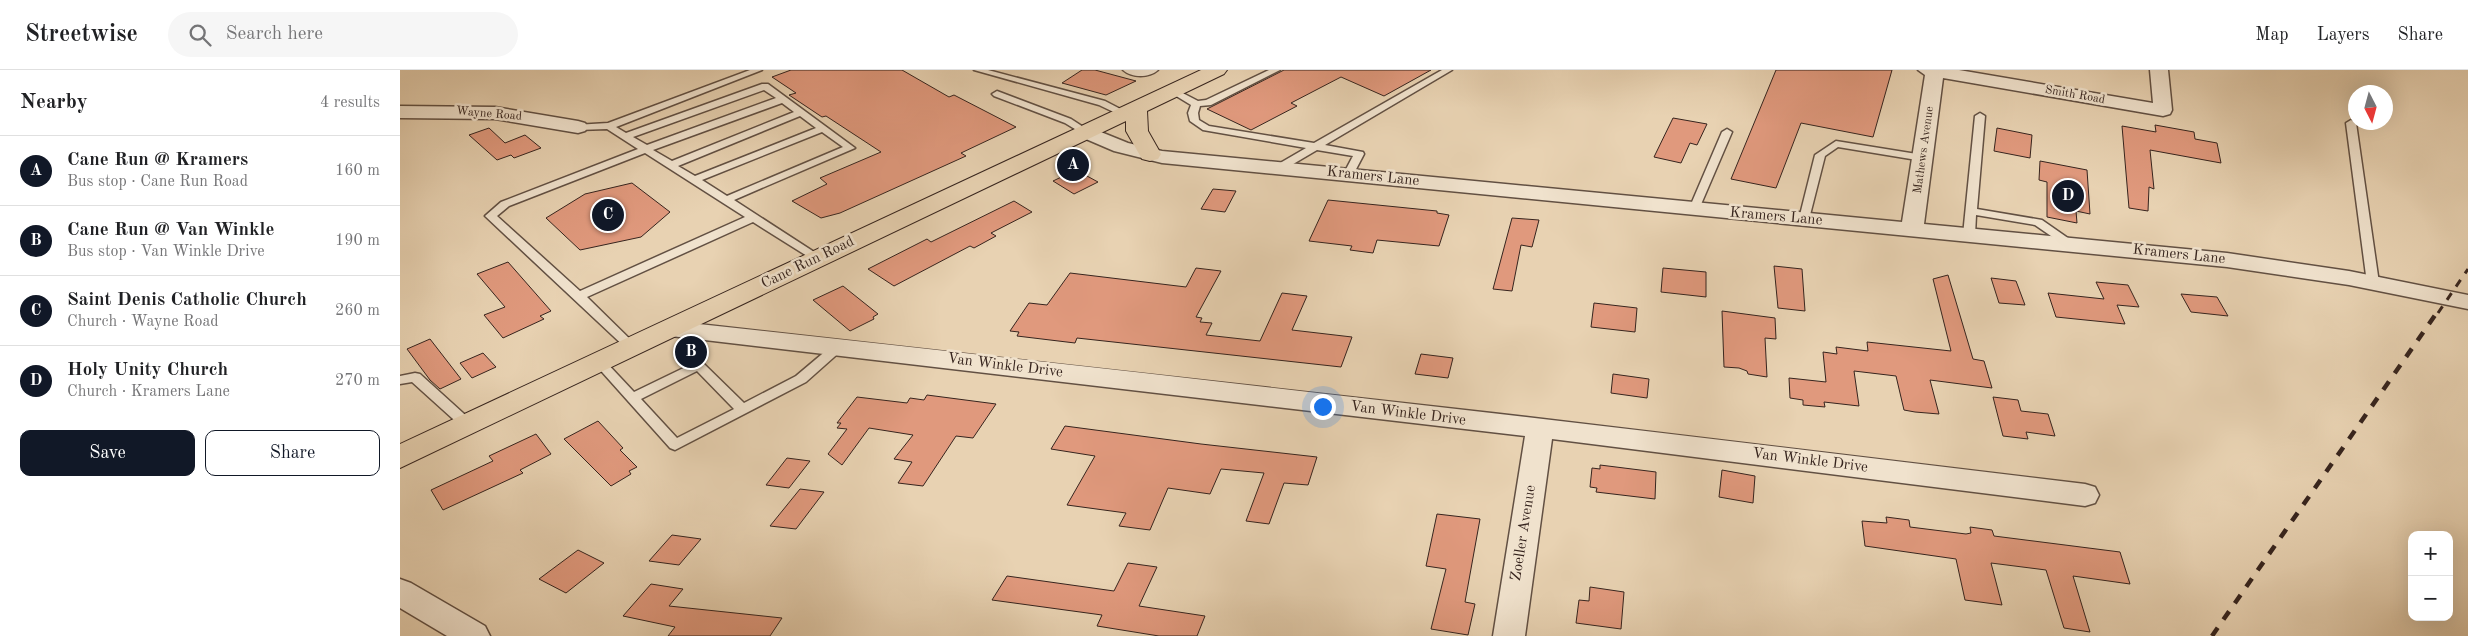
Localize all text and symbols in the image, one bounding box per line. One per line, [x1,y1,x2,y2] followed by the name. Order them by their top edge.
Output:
[168,12,518,57] search box
[186,21,214,49] icon: search
[25,23,138,47] text: Streetwise
[226,25,323,44] text: Search here
[2255,26,2289,44] text: Map
[2317,26,2369,44] text: Layers
[2397,26,2443,44] text: Share
[2044,84,2106,106] street label: Smith Road
[2348,85,2393,130] north arrow
[20,92,88,113] text: Nearby
[320,95,380,111] text: 4 results
[456,105,522,123] street label: Wayne Road
[1912,105,1936,195] street label: Mathews Avenue
[1057,146,1089,184] pin: A
[67,151,248,170] text: Cane Run @ Kramers
[30,163,42,179] text: A
[335,163,380,179] text: 160 m
[1326,165,1420,189] street label: Kramers Lane
[67,174,248,190] text: Bus stop · Cane Run Road
[2052,177,2084,215] pin: D
[592,196,624,234] pin: C
[1729,205,1823,229] street label: Kramers Lane
[67,221,274,240] text: Cane Run @ Van Winkle
[30,233,42,249] text: B
[335,233,380,249] text: 190 m
[759,234,857,292] street label: Cane Run Road
[2132,243,2226,267] street label: Kramers Lane
[67,244,265,260] text: Bus stop · Van Winkle Drive
[67,291,307,310] text: Saint Denis Catholic Church
[31,303,41,319] text: C
[335,303,380,319] text: 260 m
[67,314,219,330] text: Church · Wayne Road
[675,333,707,371] pin: B
[946,351,1064,381] street label: Van Winkle Drive
[67,361,228,380] text: Holy Unity Church
[30,373,42,389] text: D
[335,373,380,389] text: 270 m
[67,384,230,400] text: Church · Kramers Lane
[1310,394,1336,420] your location
[1349,399,1467,429] street label: Van Winkle Drive
[20,430,195,476] button: Save
[205,430,380,476] button: Share
[1751,446,1869,476] street label: Van Winkle Drive
[1509,484,1539,582] street label: Zoeller Avenue
[2408,531,2453,621] map controls
[2408,531,2453,576] button: +
[2408,576,2453,621] button: −

